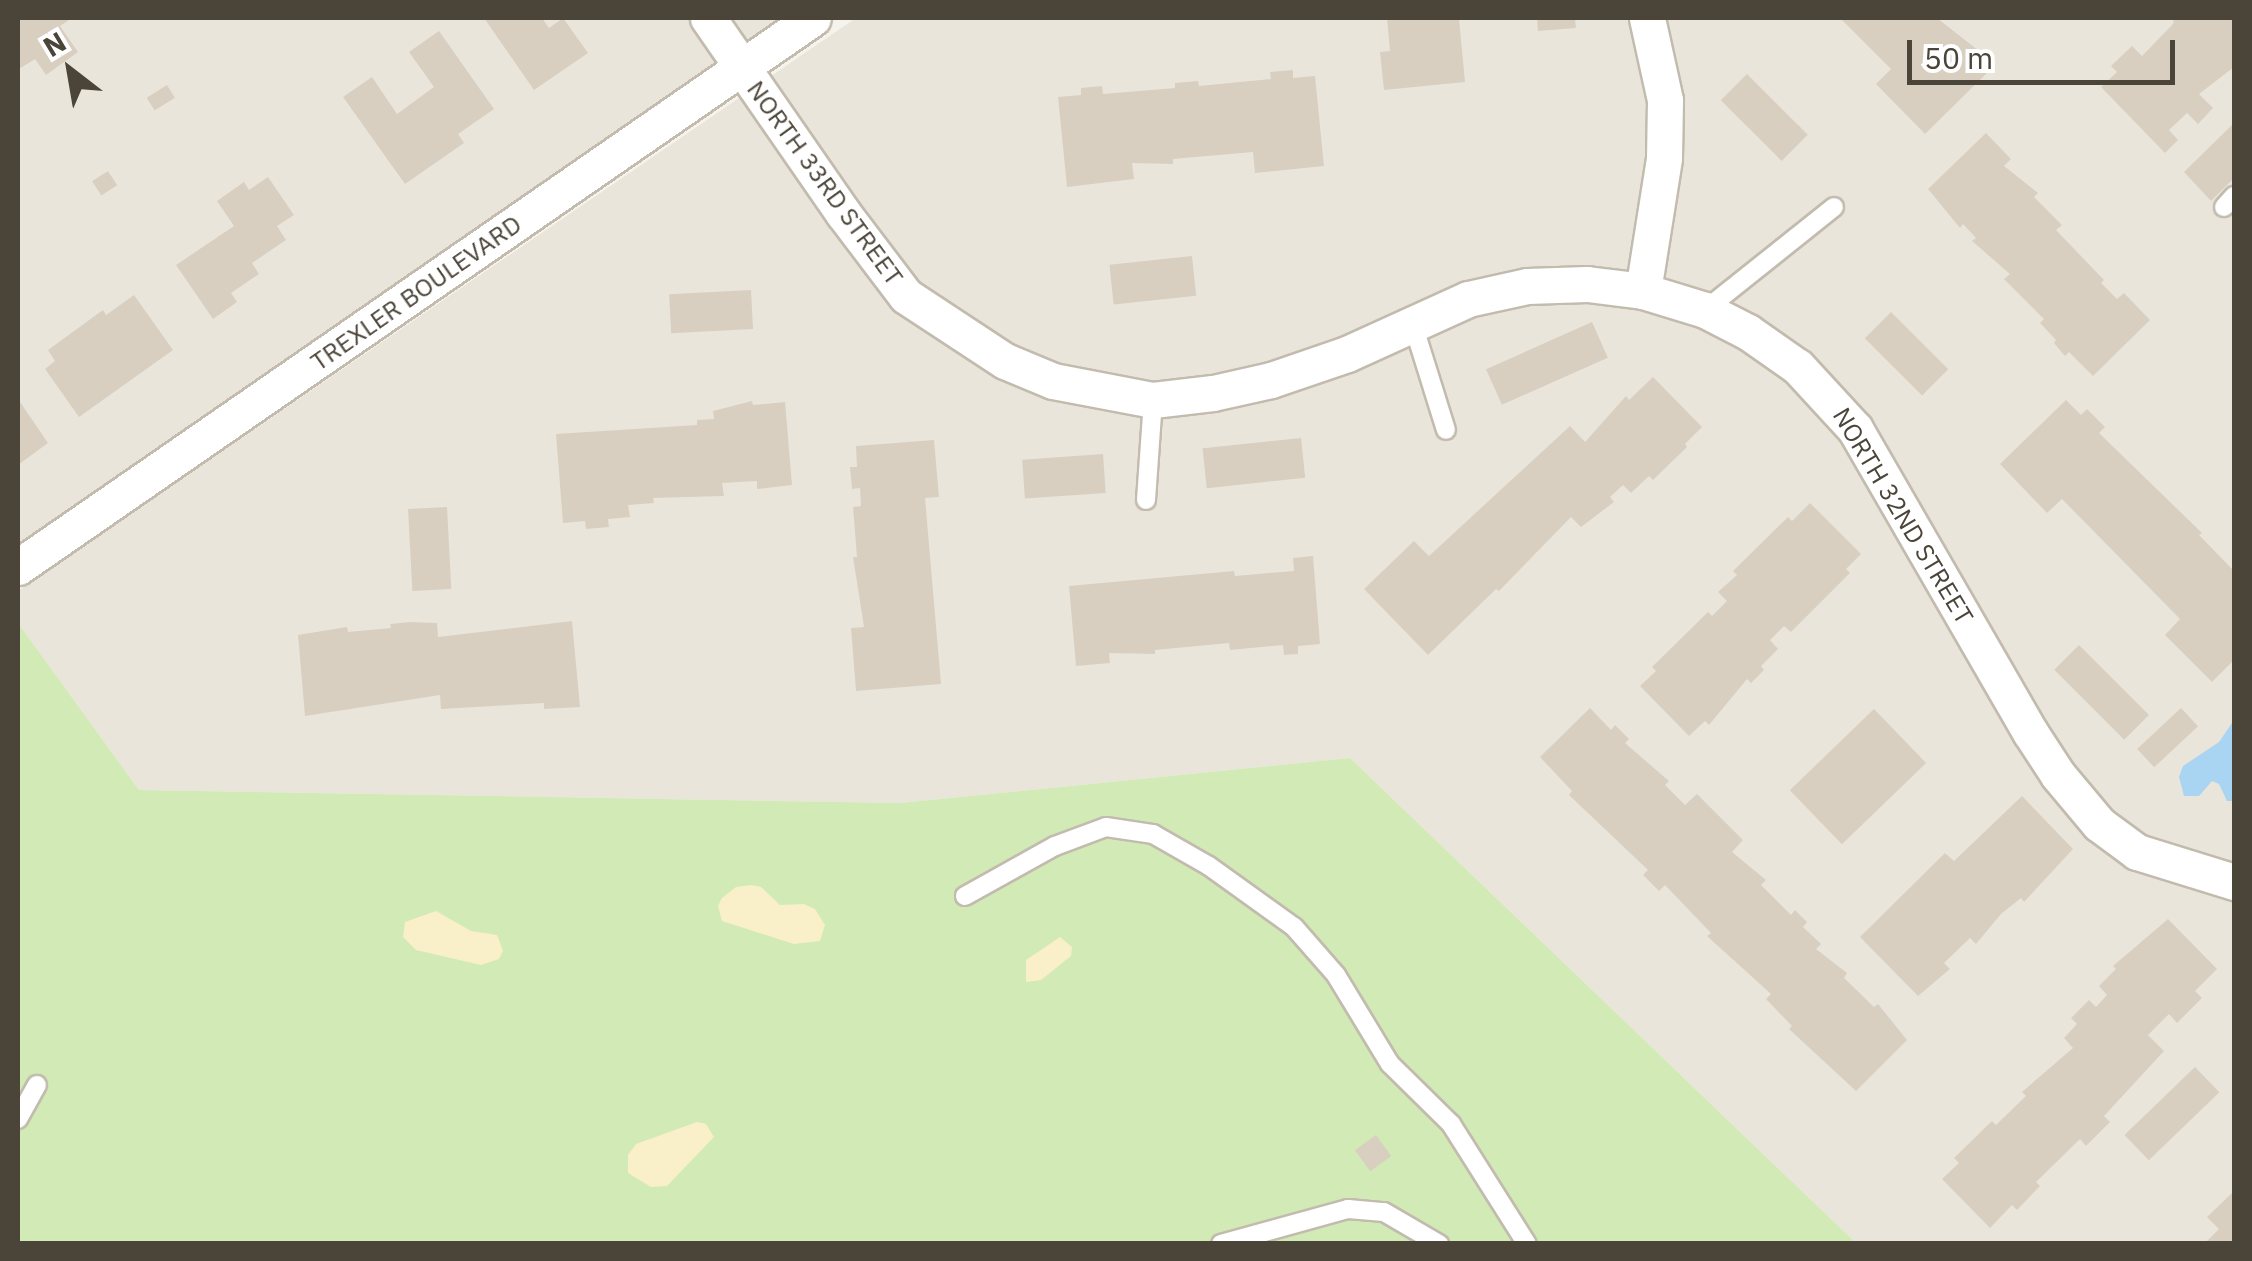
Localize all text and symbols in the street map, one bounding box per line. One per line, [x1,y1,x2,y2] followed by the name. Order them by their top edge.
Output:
[20,20,120,120] north arrow
[1912,20,2180,82] scale bar
[36,23,73,65] text: N
[1924,38,1993,77] text: 50 m
[741,75,909,291] street label: NORTH 33RD STREET
[305,209,527,377] street label: TREXLER BOULEVARD
[1827,402,1979,630] street label: NORTH 32ND STREET

